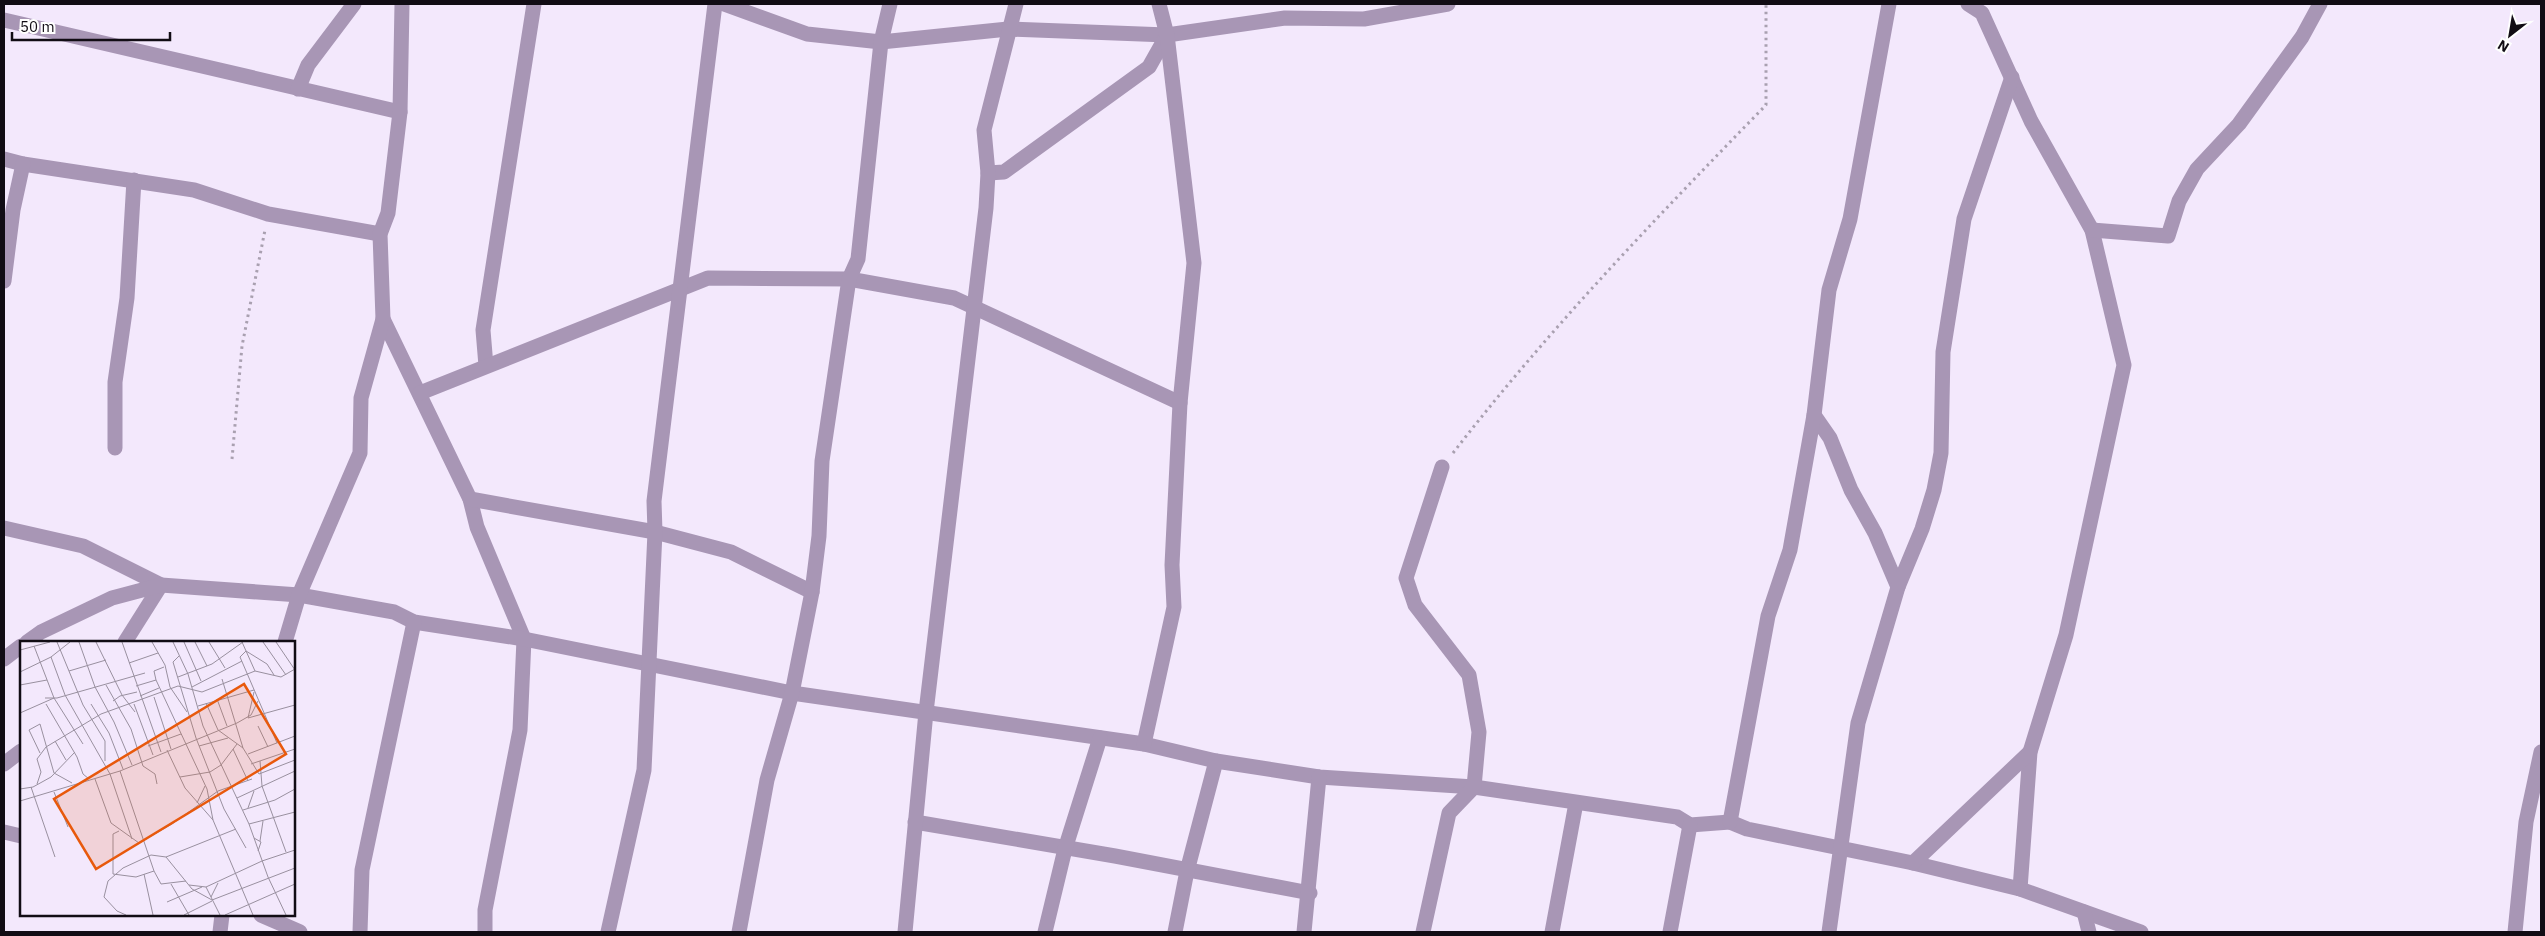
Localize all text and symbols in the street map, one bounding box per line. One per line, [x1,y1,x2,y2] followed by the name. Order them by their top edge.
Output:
[12,10,170,42] scale bar
[2485,10,2535,60] north arrow
[20,17,55,36] text: 50 m
[2494,36,2512,56] text: N
[20,641,295,916] inset map

